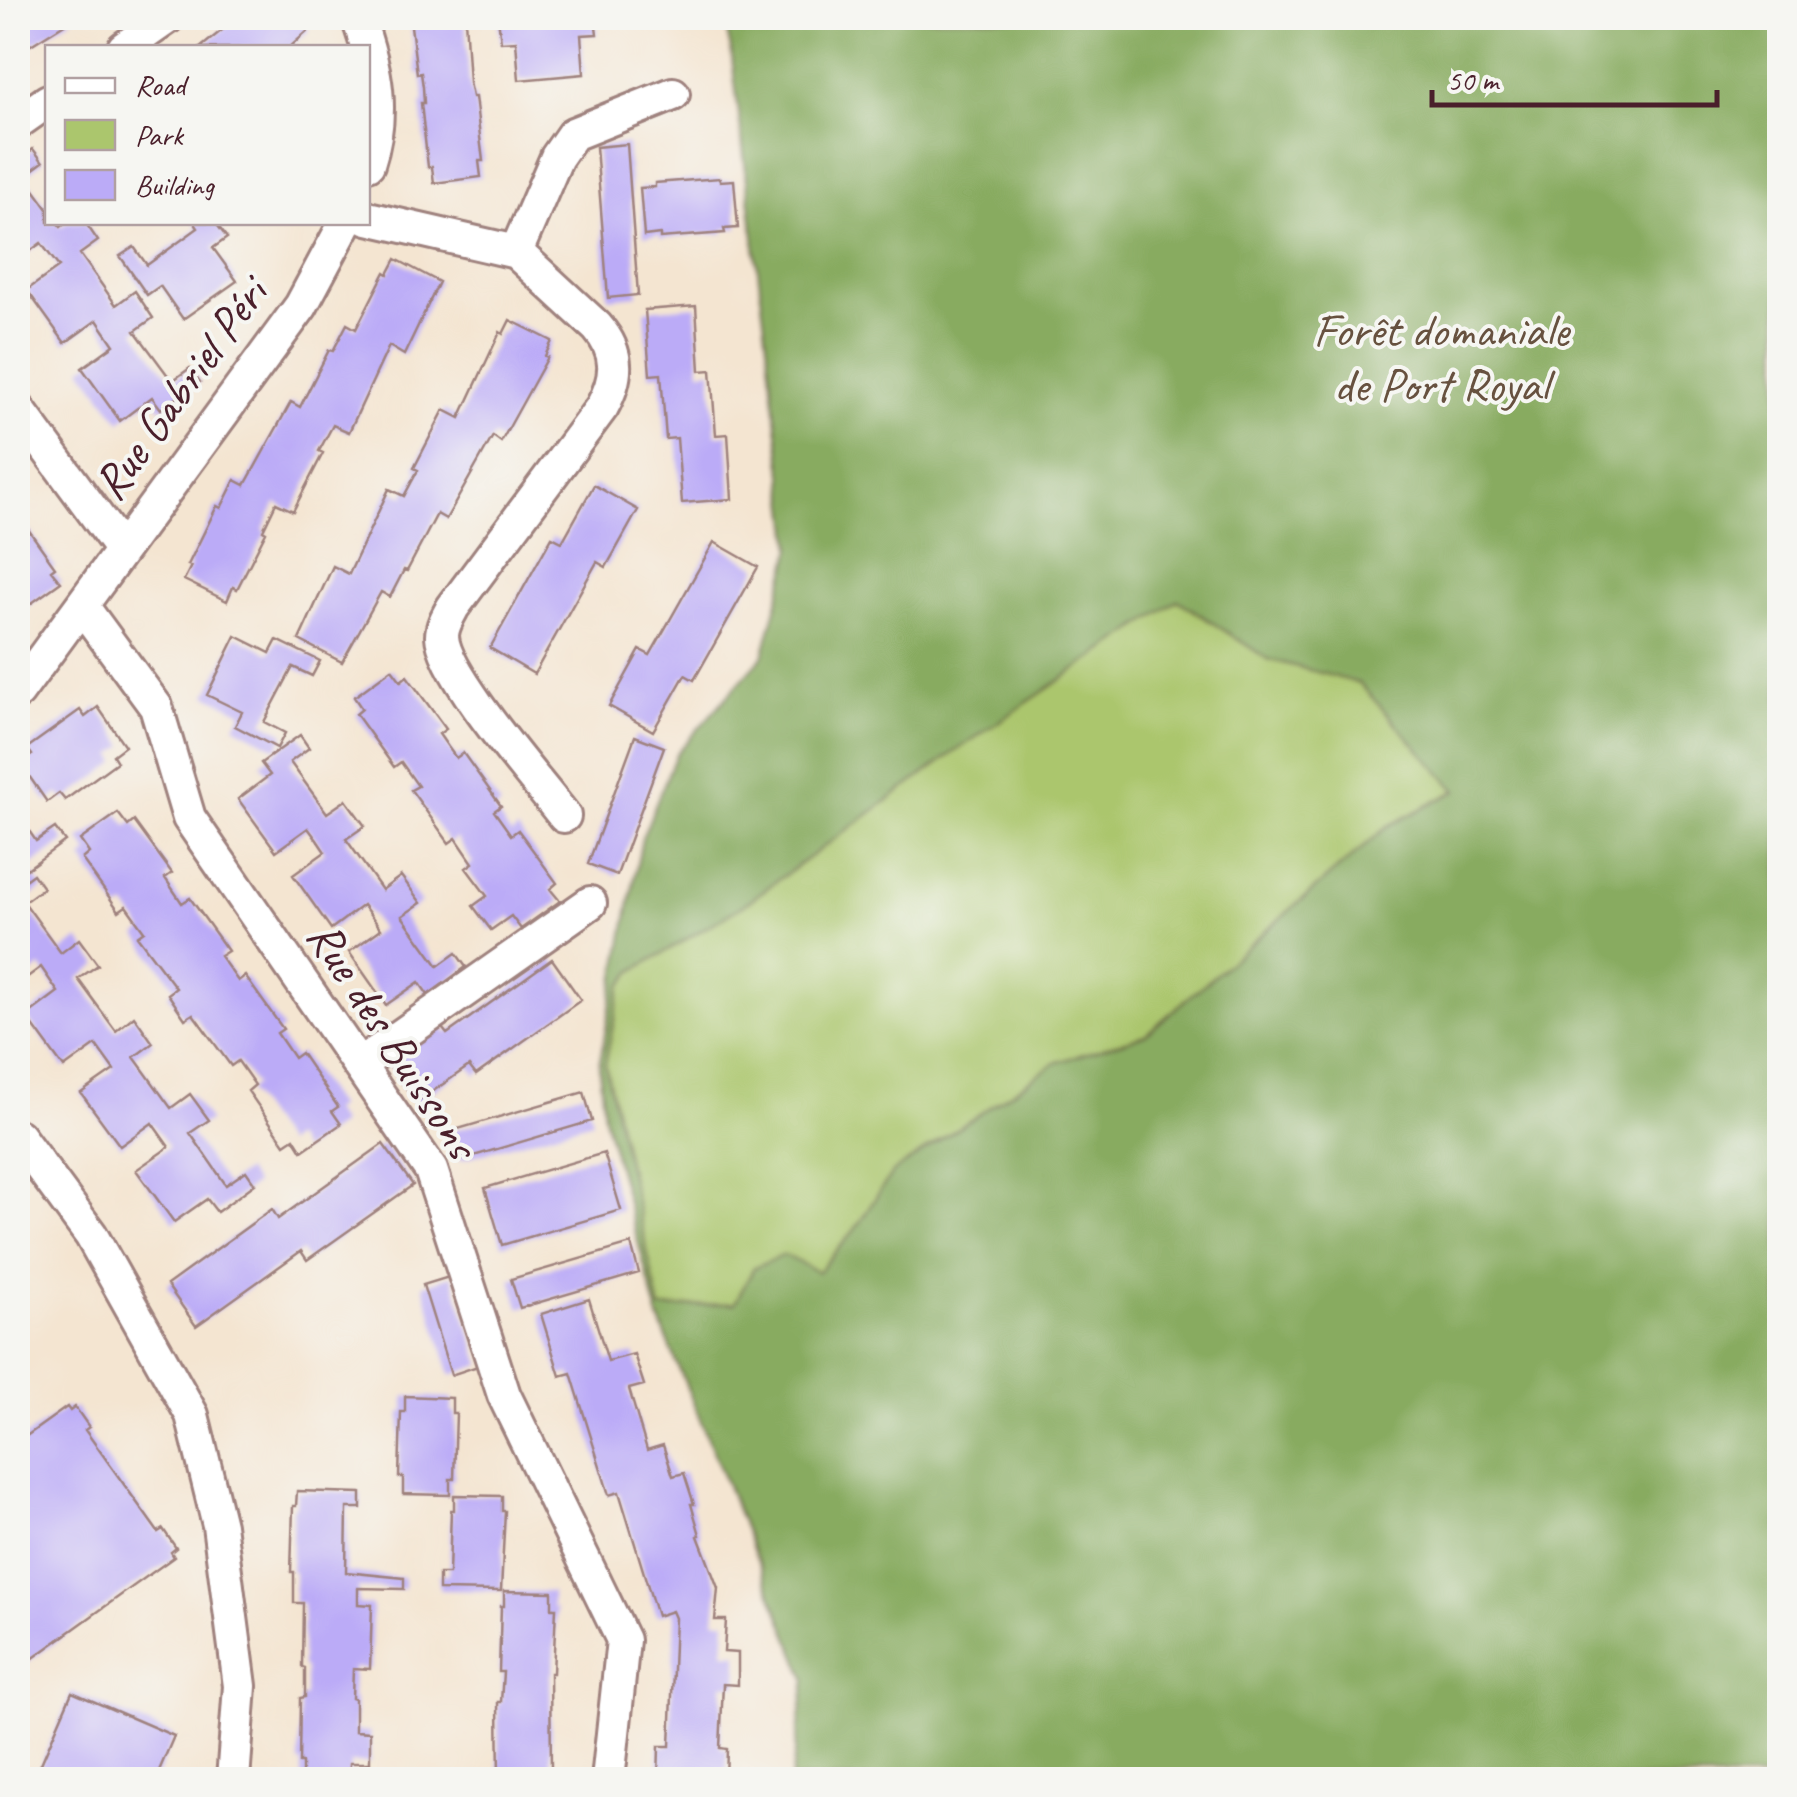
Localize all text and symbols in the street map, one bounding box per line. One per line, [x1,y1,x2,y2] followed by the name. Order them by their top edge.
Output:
[45,45,370,225] legend
[1432,45,1717,107] scale bar
[1447,61,1500,99] text: 50 m
[135,66,189,104] text: Road
[135,116,185,154] text: Park
[135,166,215,204] text: Building
[79,262,283,511] street label: Rue Gabriel Péri
[1313,300,1572,415] park label: Forêt domaniale de Port Royal
[294,910,494,1173] street label: Rue des Buissons

